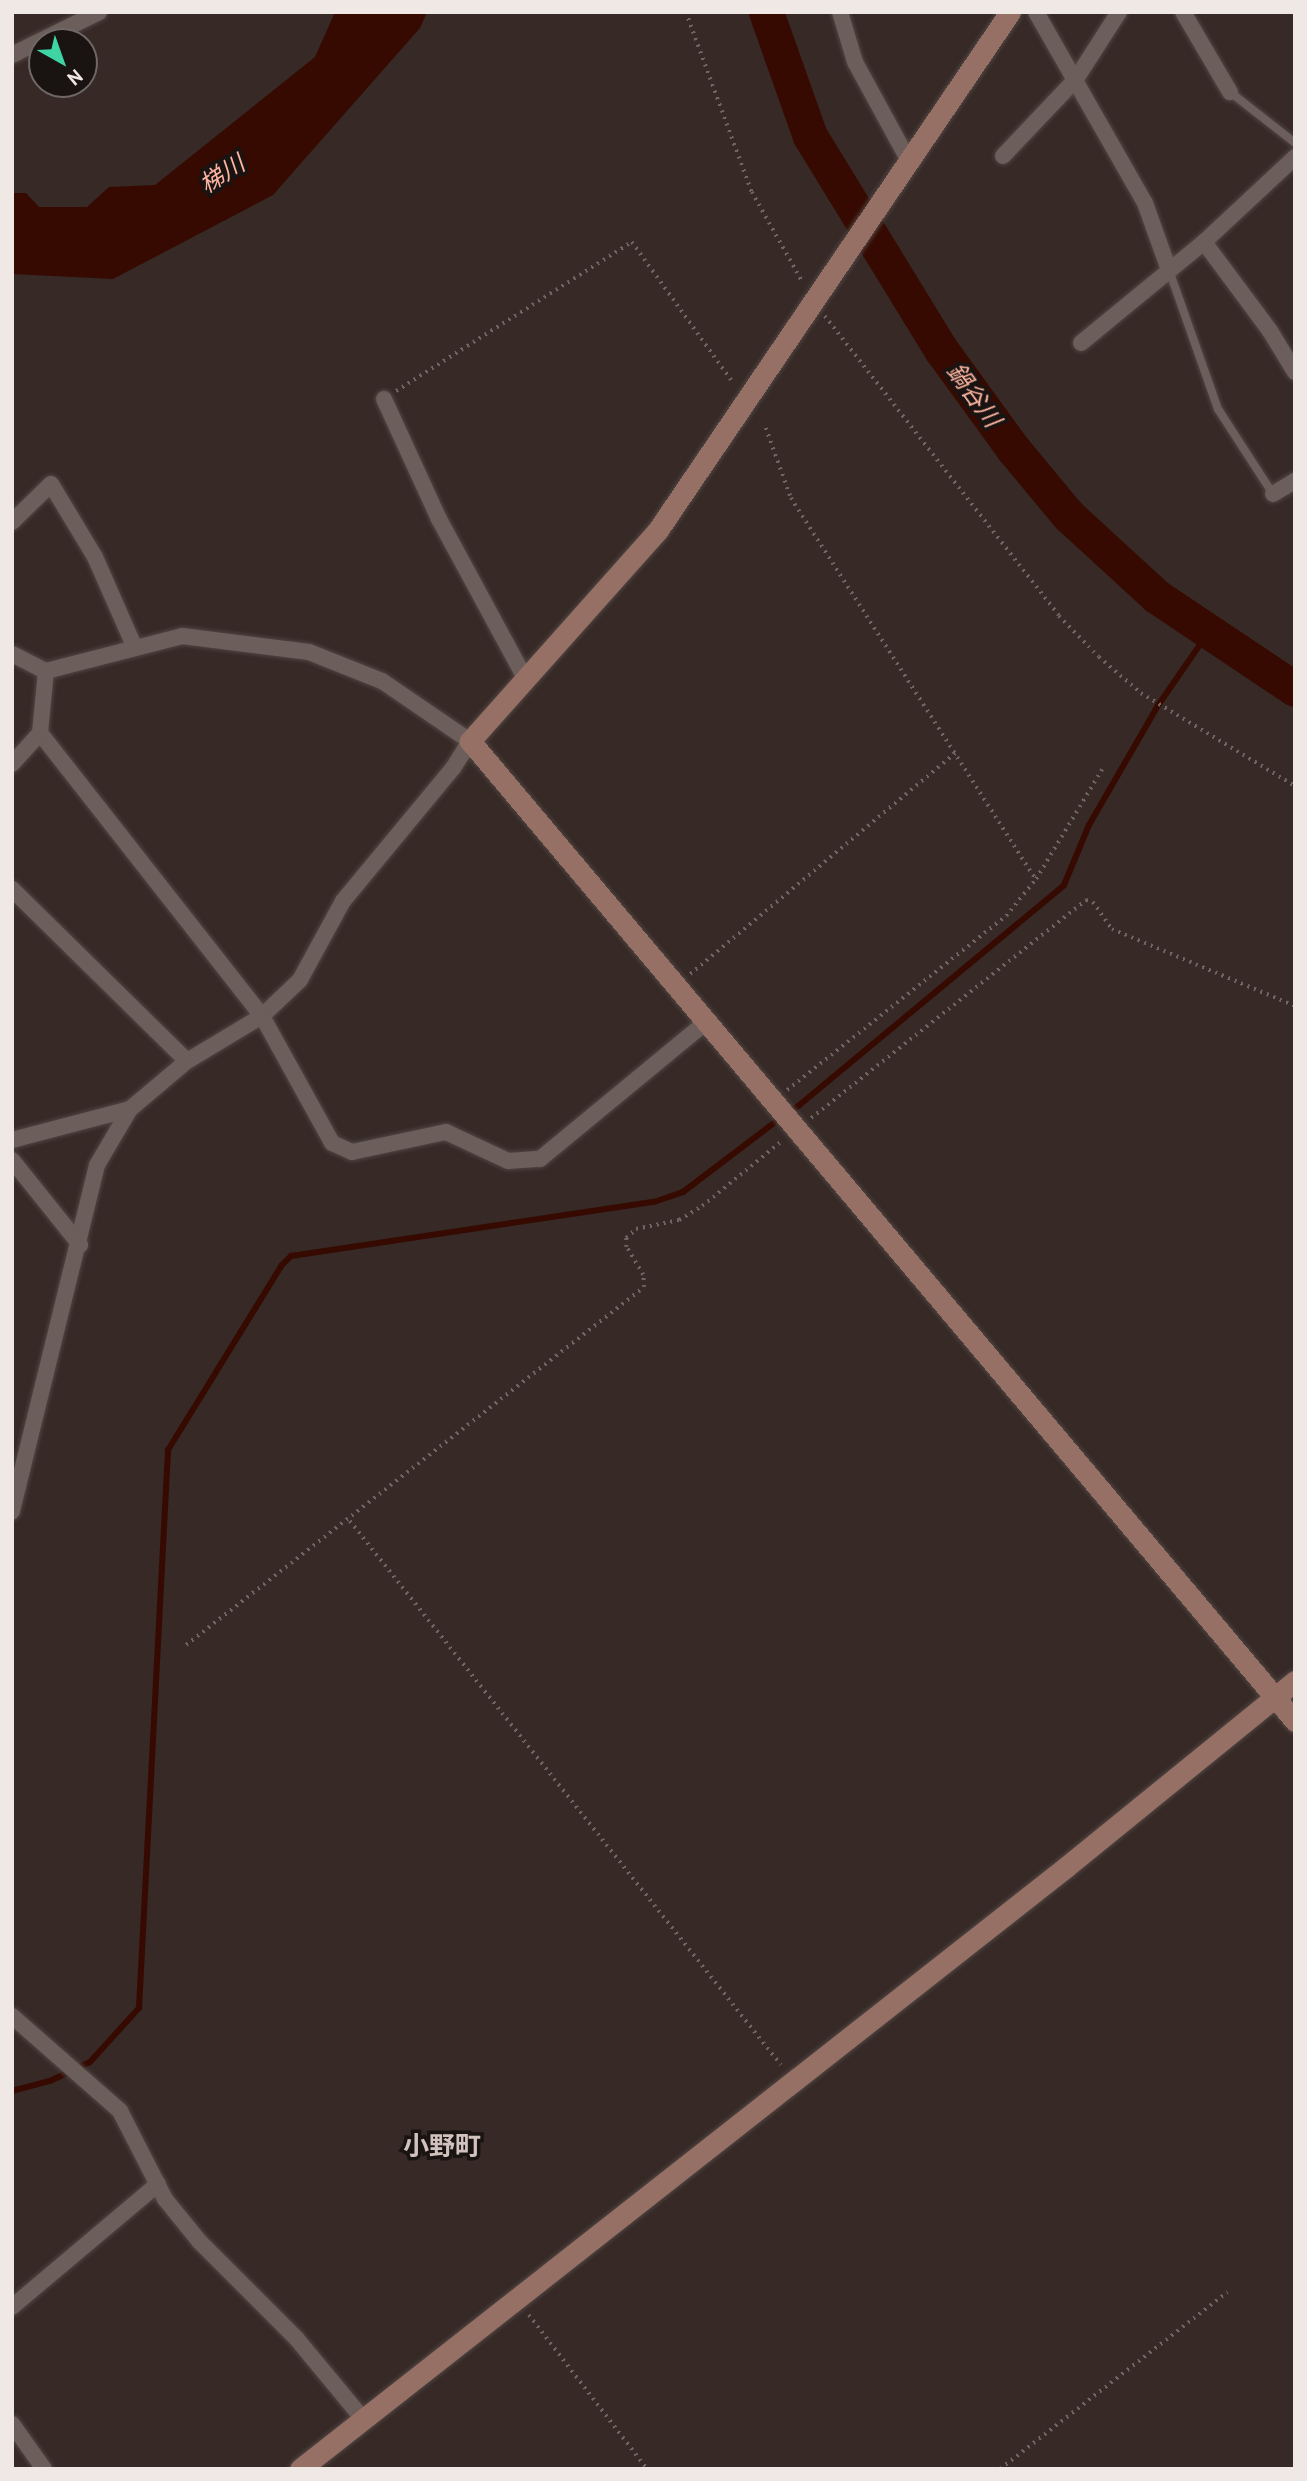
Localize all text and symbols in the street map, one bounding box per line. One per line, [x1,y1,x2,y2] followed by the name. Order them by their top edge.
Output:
[28,28,98,98] north arrow
[63,64,88,91] text: N
[194,149,250,199] water label: 梯川
[941,357,1007,433] water label: 鍋谷川
[403,2130,481,2162] district label: 小野町

